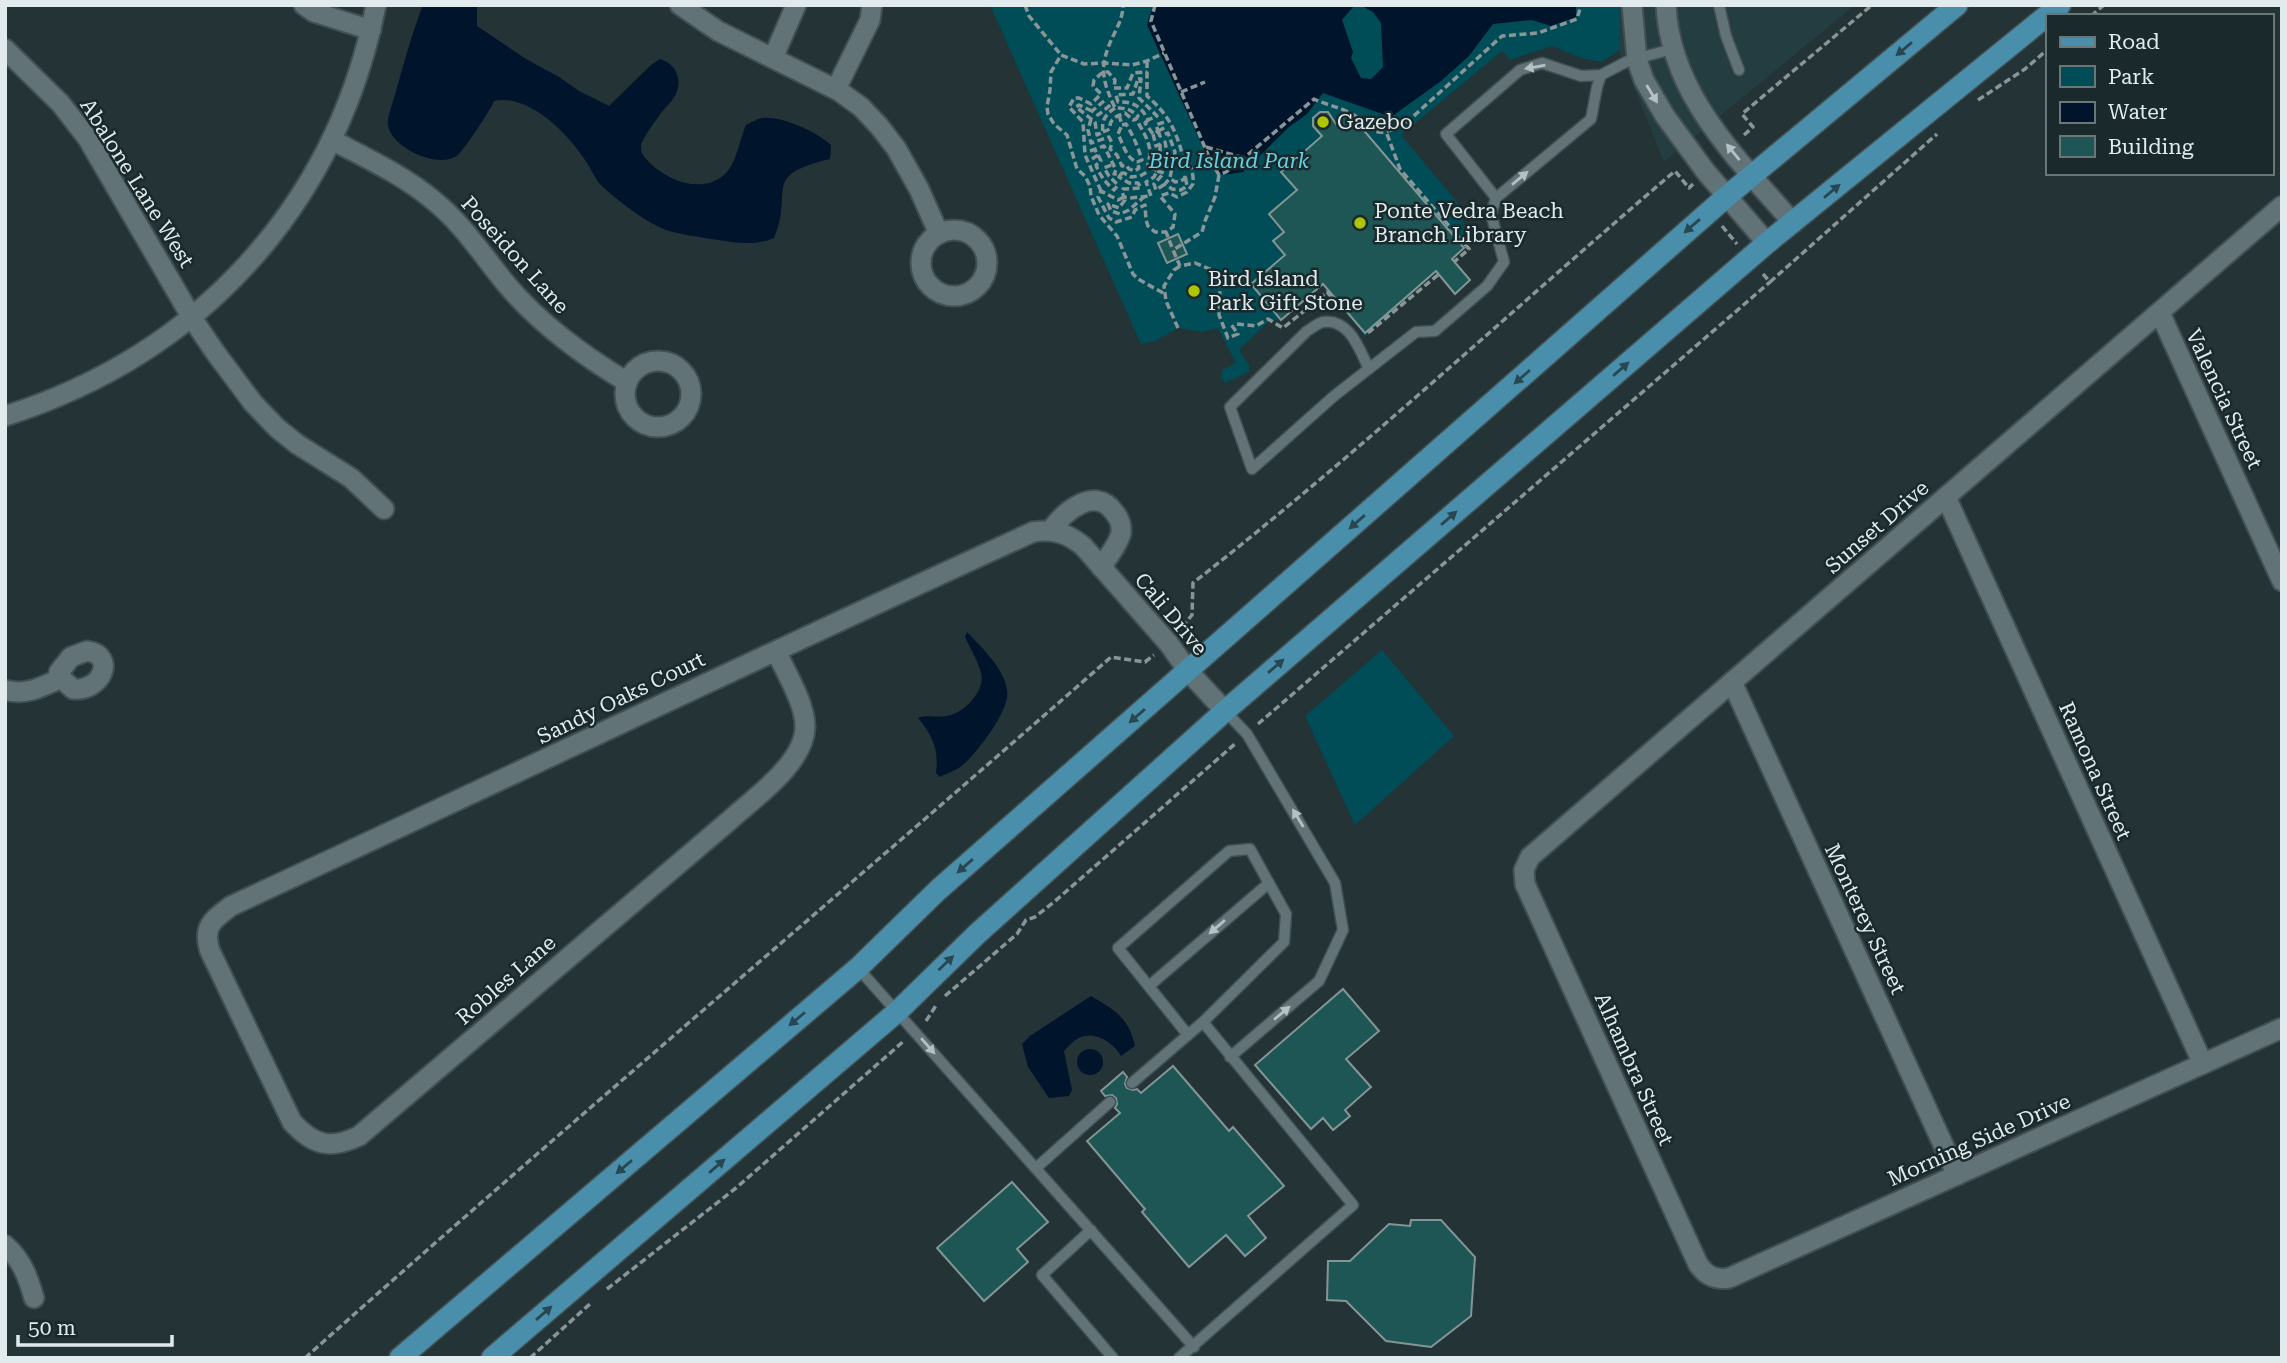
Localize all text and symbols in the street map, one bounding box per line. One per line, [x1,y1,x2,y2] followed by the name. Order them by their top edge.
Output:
[2046,14,2273,175] legend
[2108,30,2160,54] text: Road
[1896,41,1913,56] one-way arrow
[1524,62,1546,73] one-way arrow
[2108,65,2154,89] text: Park
[1646,85,1658,104] one-way arrow
[75,94,199,272] street label: Abalone Lane West
[2108,100,2168,124] text: Water
[1337,110,1413,134] place label: Gazebo
[1315,114,1331,130] marker: Gazebo
[2108,135,2194,159] text: Building
[1726,144,1741,161] one-way arrow
[1148,149,1310,173] park label: Bird Island Park
[1512,171,1529,186] one-way arrow
[1823,183,1841,198] one-way arrow
[456,192,574,318] street label: Poseidon Lane
[1374,199,1564,247] place label: Ponte Vedra Beach Branch Library
[1352,215,1368,231] marker: Ponte Vedra Beach Branch Library
[1684,218,1701,233] one-way arrow
[1208,267,1363,315] place label: Bird Island Park Gift Stone
[1186,283,1202,299] marker: Bird Island Park Gift Stone
[2181,325,2267,473] street label: Valencia Street
[1612,361,1630,377] one-way arrow
[1513,369,1531,385] one-way arrow
[1820,476,1934,578] street label: Sunset Drive
[1440,511,1457,526] one-way arrow
[1348,514,1366,530] one-way arrow
[1130,568,1212,660] street label: Cali Drive
[533,647,709,749] street label: Sandy Oaks Court
[1268,659,1285,674] one-way arrow
[2054,698,2136,844] street label: Ramona Street
[1128,708,1145,723] one-way arrow
[1291,808,1304,827] one-way arrow
[1820,840,1910,998] street label: Monterey Street
[957,858,974,873] one-way arrow
[1208,919,1226,935] one-way arrow
[451,930,561,1030] street label: Robles Lane
[938,955,955,972] one-way arrow
[1590,989,1678,1149] street label: Alhambra Street
[1273,1005,1291,1020] one-way arrow
[789,1011,806,1026] one-way arrow
[920,1037,935,1054] one-way arrow
[1884,1089,2074,1191] street label: Morning Side Drive
[708,1158,726,1174] one-way arrow
[615,1159,633,1175] one-way arrow
[18,1304,172,1348] scale bar
[535,1305,553,1321] one-way arrow
[28,1316,76,1340] text: 50 m

